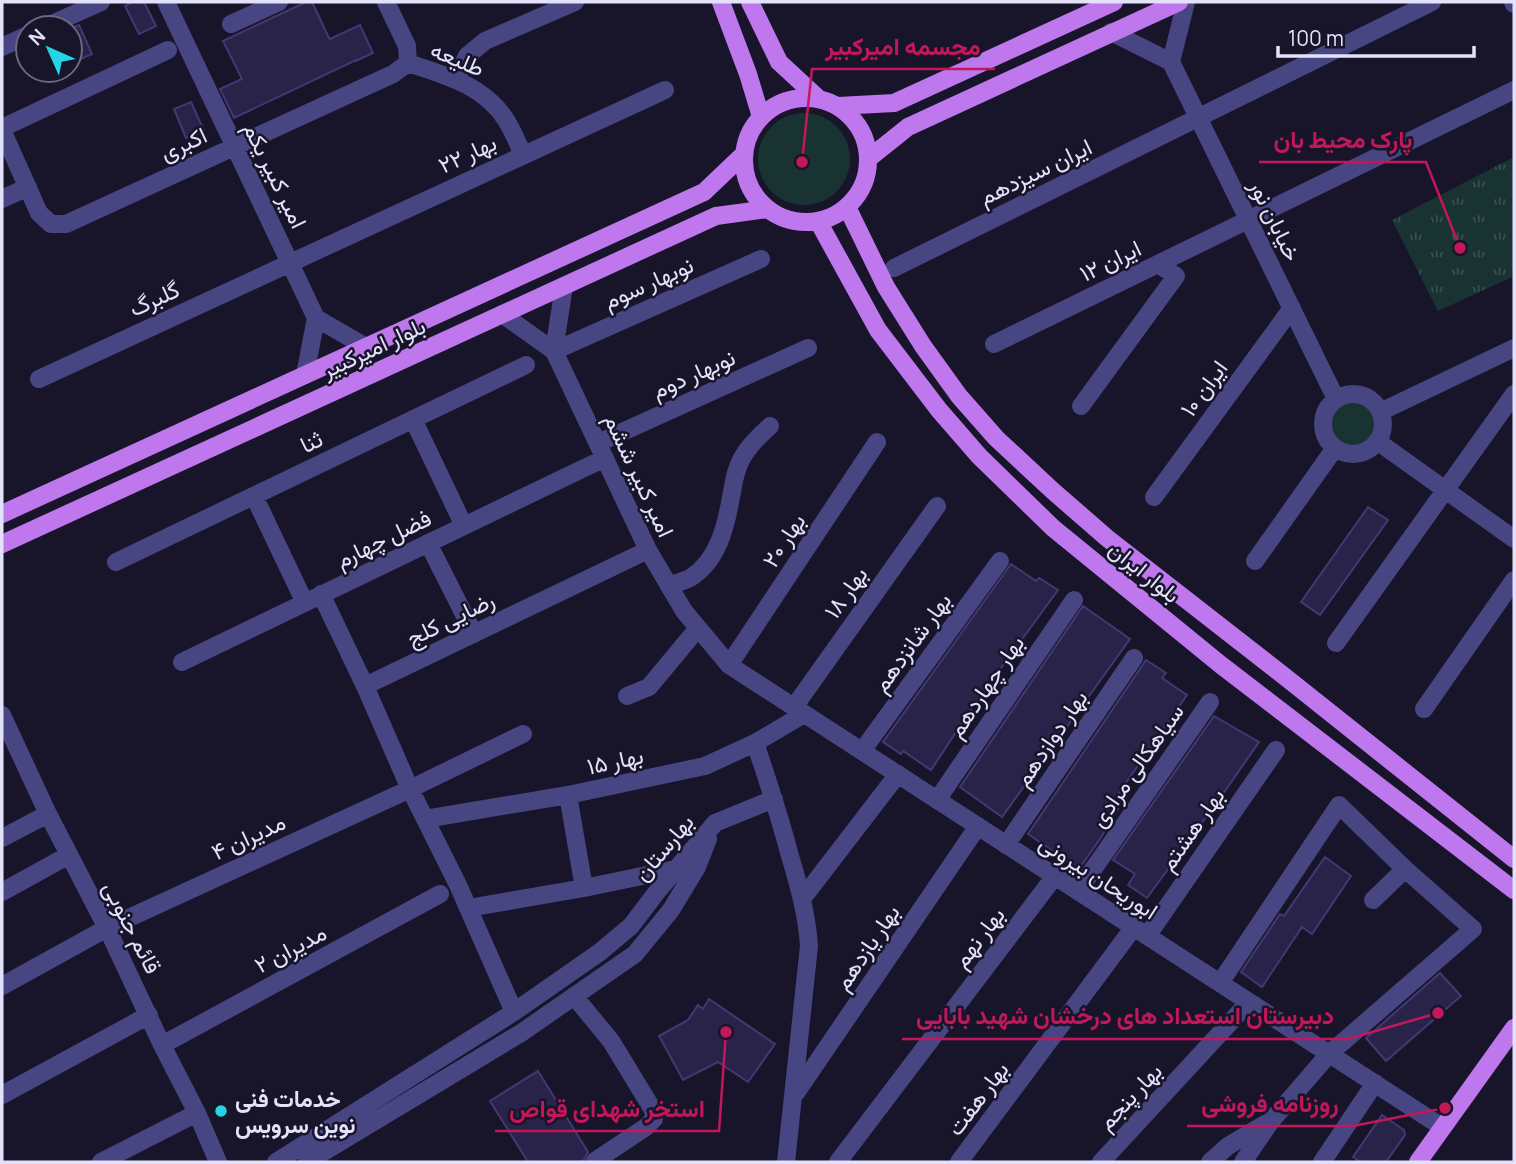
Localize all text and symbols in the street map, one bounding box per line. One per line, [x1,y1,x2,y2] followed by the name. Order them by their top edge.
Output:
[14,14,84,84] north arrow
[1278,14,1474,58] scale bar
[23,23,51,51] text: N
[812,24,995,69] callout: مجسمه امیرکبیر
[1288,24,1344,52] text: 100 m
[824,29,981,62] text: مجسمه امیرکبیر
[426,32,490,84] street label: طلیعه
[237,117,315,233] street label: امیر کبیر یکم
[1259,117,1426,162] callout: پارک محیط بان
[154,118,212,168] street label: اکبری
[1273,122,1413,156] text: پارک محیط بان
[433,126,501,180] street label: بهار ۲۲
[973,130,1097,212] street label: ایران سیزدهم
[1242,173,1310,266] street label: خیابان نور
[1074,231,1146,289] street label: ایران ۱۲
[598,248,698,316] street label: نوبهار سوم
[123,272,185,324] street label: گلبرگ
[315,309,430,386] street label: بلوار امیرکبیر
[646,340,740,406] street label: نوبهار دوم
[1172,353,1234,423] street label: ایران ۱۰
[597,408,683,542] street label: امیر کبیر ششم
[294,422,328,460] street label: ثنا
[330,501,437,576] street label: فضل چهارم
[754,507,812,573] street label: بهار ۲۰
[1102,532,1188,610] street label: بلوار ایران
[816,560,874,624] street label: بهار ۱۸
[401,583,500,654] street label: رضایی کلج
[864,586,958,698] street label: بهار شانزدهم
[939,628,1032,744] street label: بهار چهاردهم
[1006,683,1094,793] street label: بهار دوازدهم
[1081,697,1191,833] street label: سیاهکالی مرادی
[584,738,646,782] street label: بهار ۱۵
[1151,781,1231,877] street label: بهار هشتم
[206,805,290,867] street label: مدیران ۴
[625,807,701,887] street label: بهارستان
[1033,826,1165,926] street label: ابوریحان بیرونی
[96,875,170,979] street label: قائم جنوبی
[825,898,907,996] street label: بهار یازدهم
[944,900,1012,974] street label: بهار نهم
[248,916,332,980] street label: مدیران ۲
[902,994,1348,1039] callout: دبیرستان استعداد های درخشان شهید بابایی
[916,998,1334,1031] text: دبیرستان استعداد های درخشان شهید بابایی
[938,1054,1016,1142] street label: بهار هفت
[1089,1055,1169,1138] street label: بهار پنجم
[1187,1081,1353,1126] callout: روزنامه فروشی
[235,1082,356,1140] place label: خدمات فنی نوین سرویس
[495,1086,719,1131] callout: استخر شهدای قواص
[1201,1086,1339,1119] text: روزنامه فروشی
[509,1091,705,1124] text: استخر شهدای قواص
[213,1103,229,1119] marker: خدمات فنی نوین سرویس

